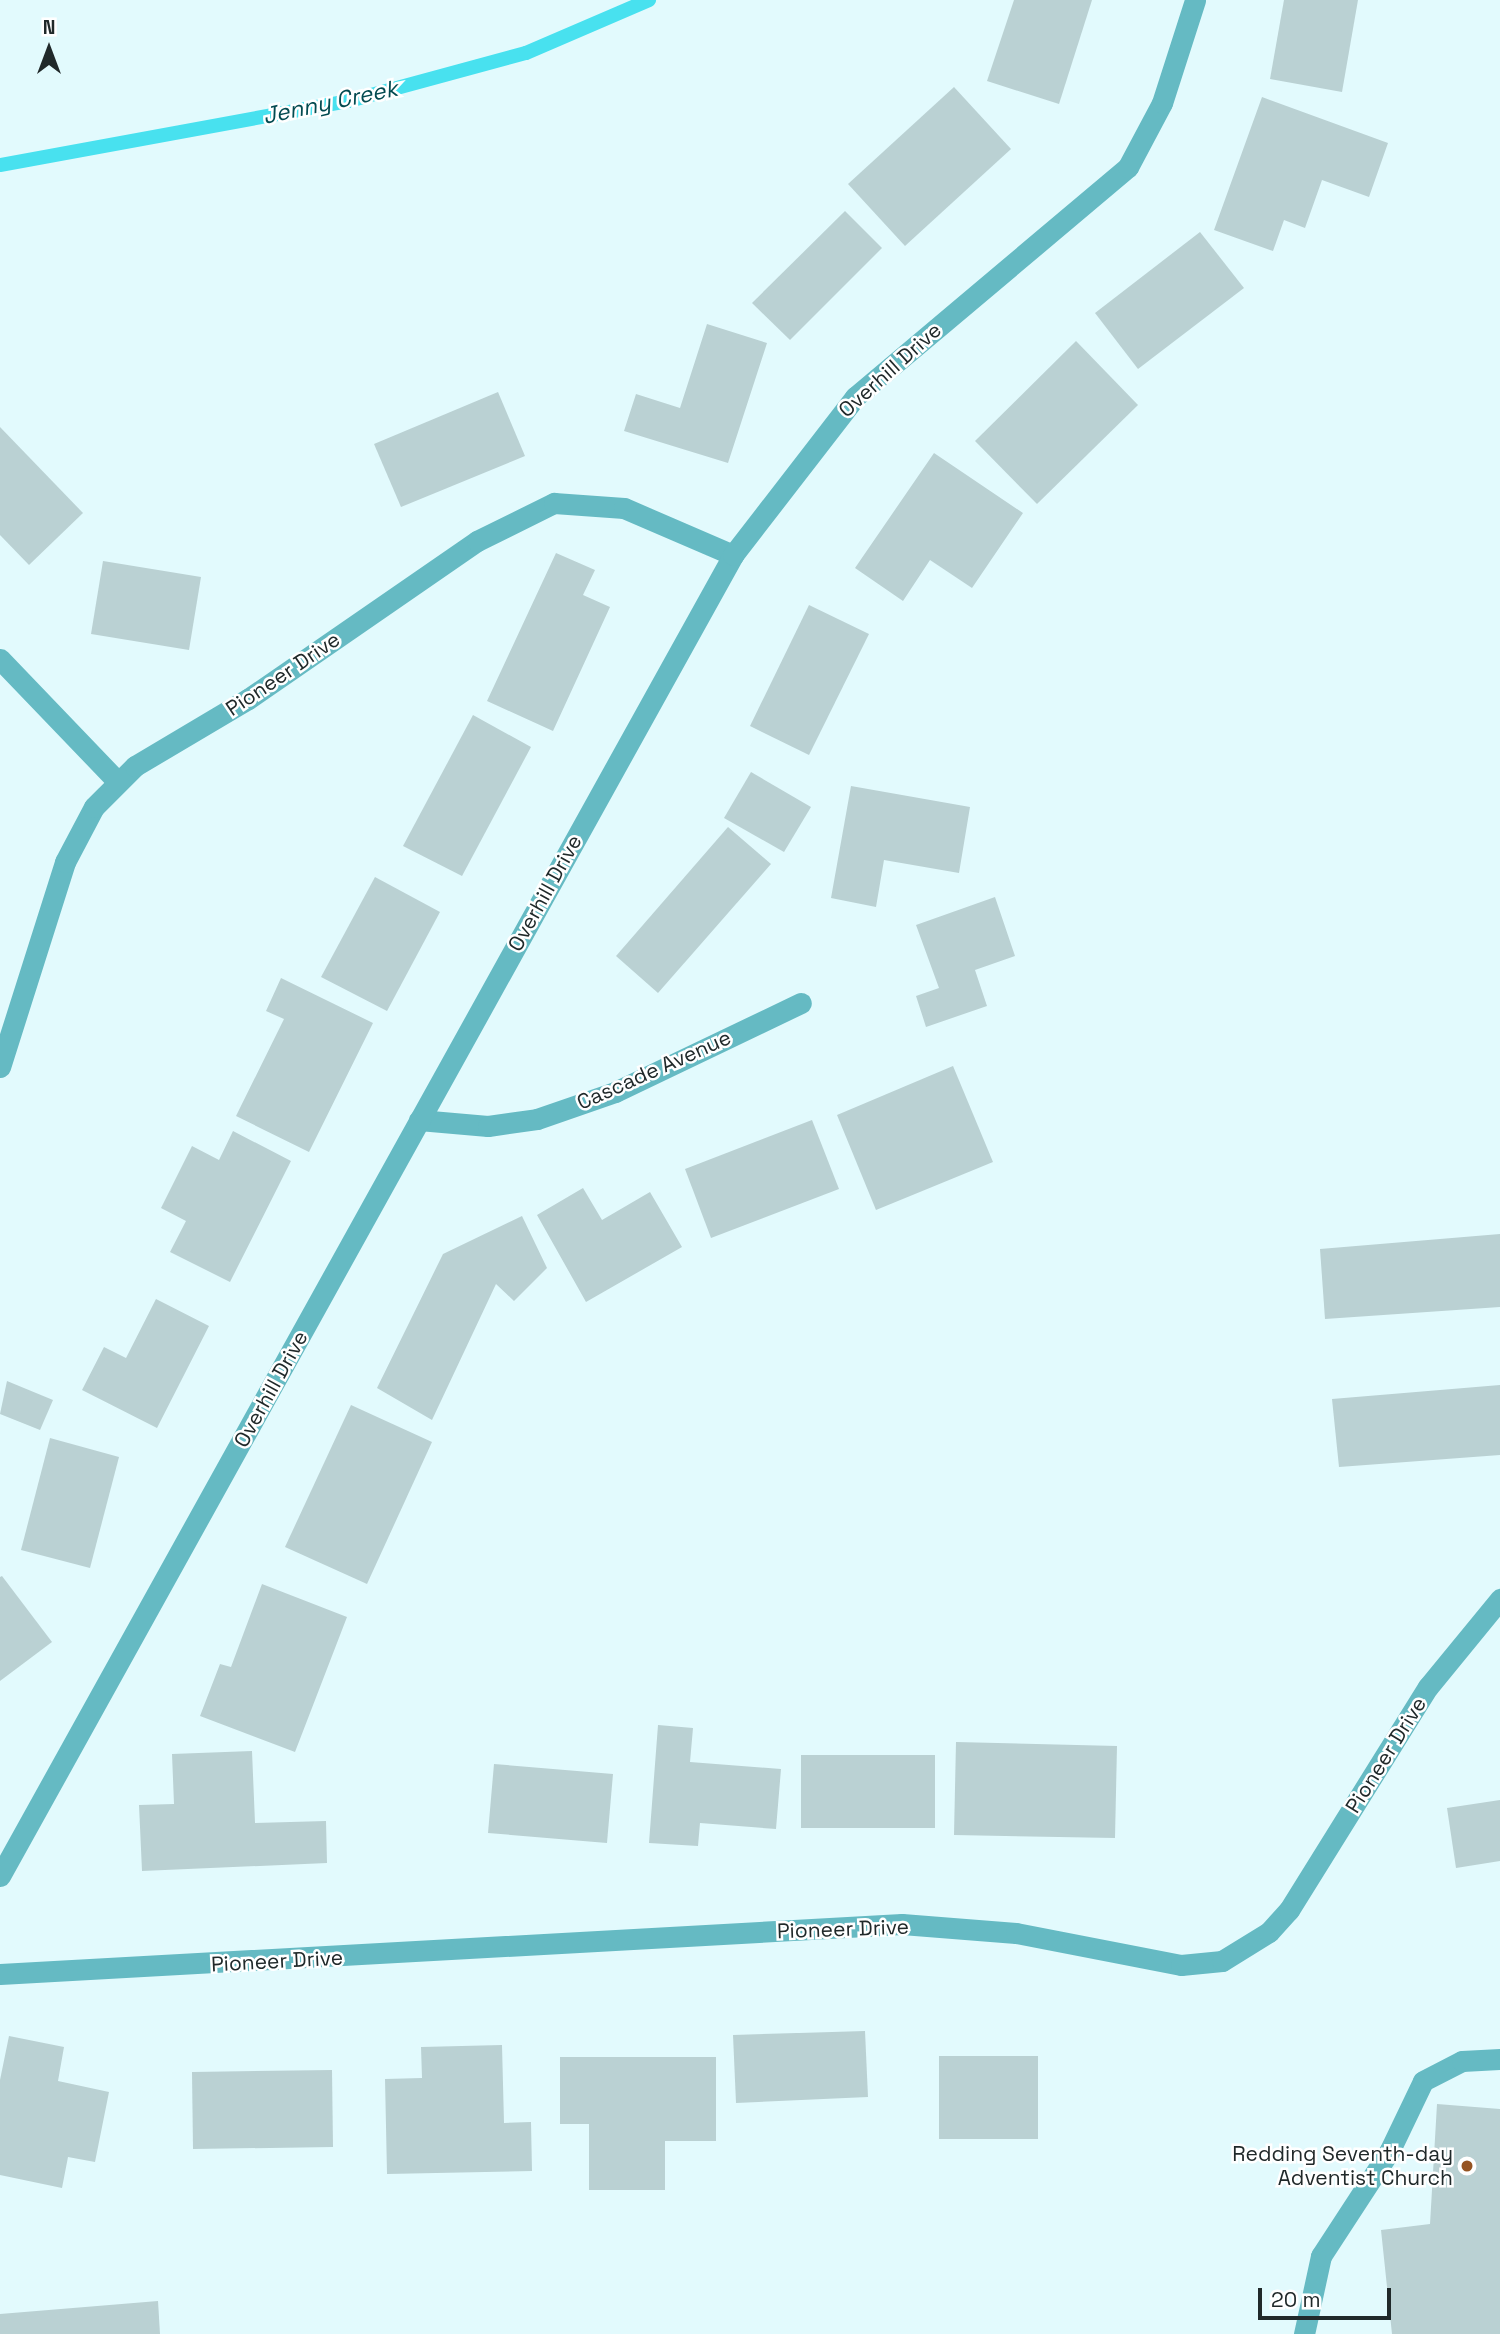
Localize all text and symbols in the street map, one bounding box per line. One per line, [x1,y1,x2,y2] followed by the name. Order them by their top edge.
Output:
[14,14,84,84] north arrow
[43,15,55,40] text: N
[260,74,400,130] water label: Jenny Creek
[834,317,946,423] street label: Overhill Drive
[221,627,345,721] street label: Pioneer Drive
[503,830,587,956] street label: Overhill Drive
[573,1025,735,1115] street label: Cascade Avenue
[229,1326,313,1452] street label: Overhill Drive
[1340,1692,1432,1818] street label: Pioneer Drive
[777,1914,909,1944] street label: Pioneer Drive
[210,1945,344,1977] street label: Pioneer Drive
[1232,2141,1453,2191] place label: Redding Seventh-day Adventist Church
[1459,2158,1475,2174] marker: Redding Seventh-day Adventist Church
[1262,2274,1395,2318] scale bar
[1271,2286,1321,2313] text: 20 m

